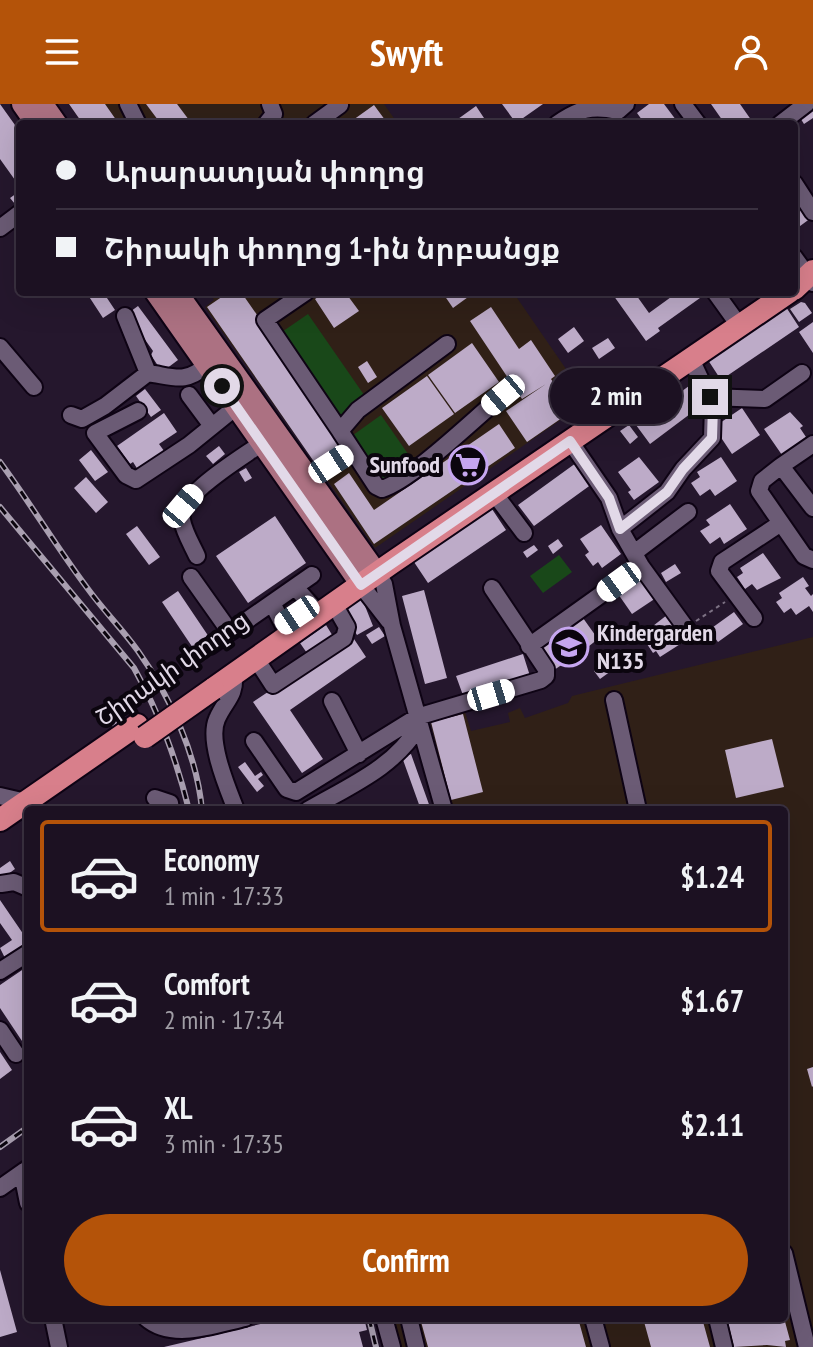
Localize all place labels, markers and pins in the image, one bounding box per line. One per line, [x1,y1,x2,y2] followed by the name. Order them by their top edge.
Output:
[447,444,489,486] supermarket icon: Sunfood
[370,449,440,480] place label: Sunfood
[597,617,713,676] place label: Kindergarden N135
[548,626,590,668] school or university icon: Kindergarden N135

